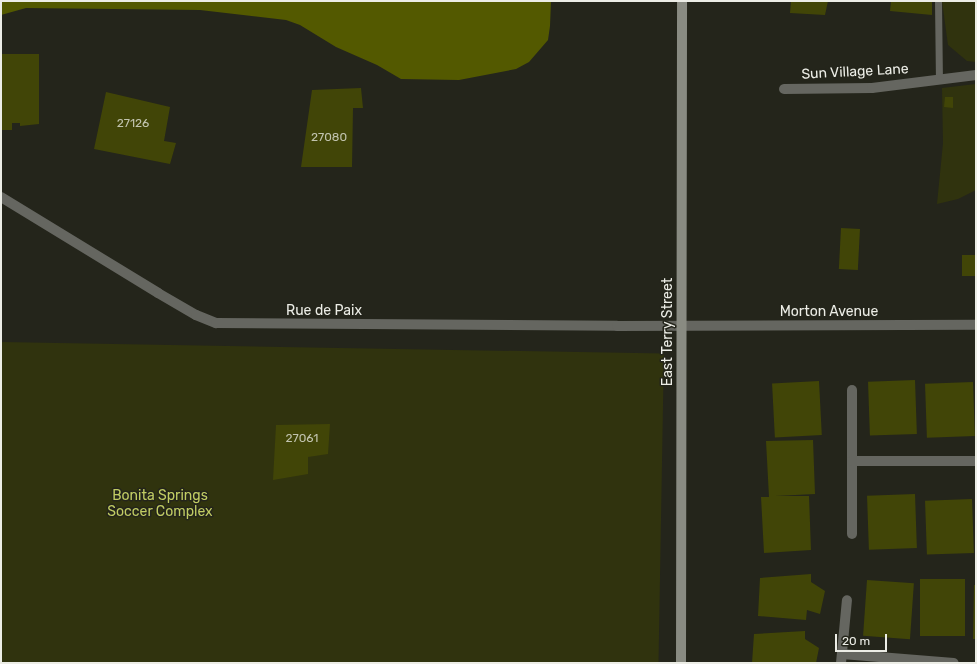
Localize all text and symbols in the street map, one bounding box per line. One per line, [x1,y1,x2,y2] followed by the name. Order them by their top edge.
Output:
[801,61,909,83] street label: Sun Village Lane
[117,117,149,131] house number: 27126
[311,131,347,145] house number: 27080
[660,277,676,387] street label: East Terry Street
[286,303,362,319] street label: Rue de Paix
[780,304,878,320] street label: Morton Avenue
[286,432,318,446] house number: 27061
[107,488,213,520] park label: Bonita Springs Soccer Complex
[837,626,889,652] scale bar
[842,634,870,648] text: 20 m

